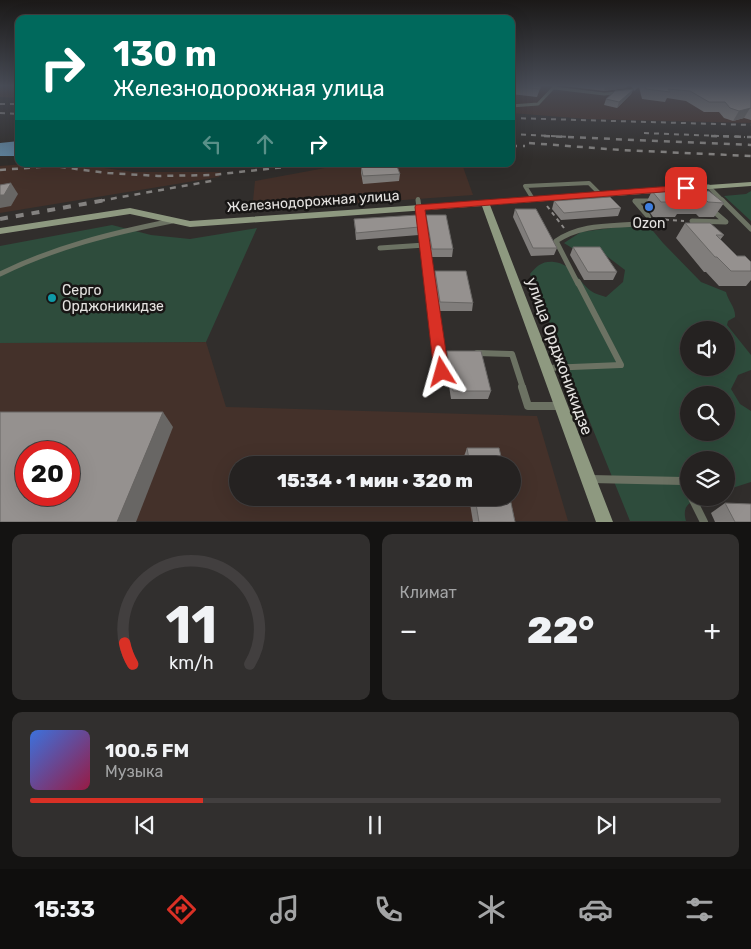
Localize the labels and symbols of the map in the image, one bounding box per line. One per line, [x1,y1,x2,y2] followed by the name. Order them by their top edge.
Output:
[665,167,707,209] pin
[226,187,400,216] street label: Железнодорожная улица
[643,201,655,213] marker: Ozon
[632,215,666,232] place label: Ozon
[522,275,597,438] street label: улица Орджоникидзе
[62,282,164,315] place label: Серго Орджоникидзе
[46,292,58,304] marker: Серго Орджоникидзе
[415,345,467,397] position arrow
[15,441,80,506] speed limit sign: 20

